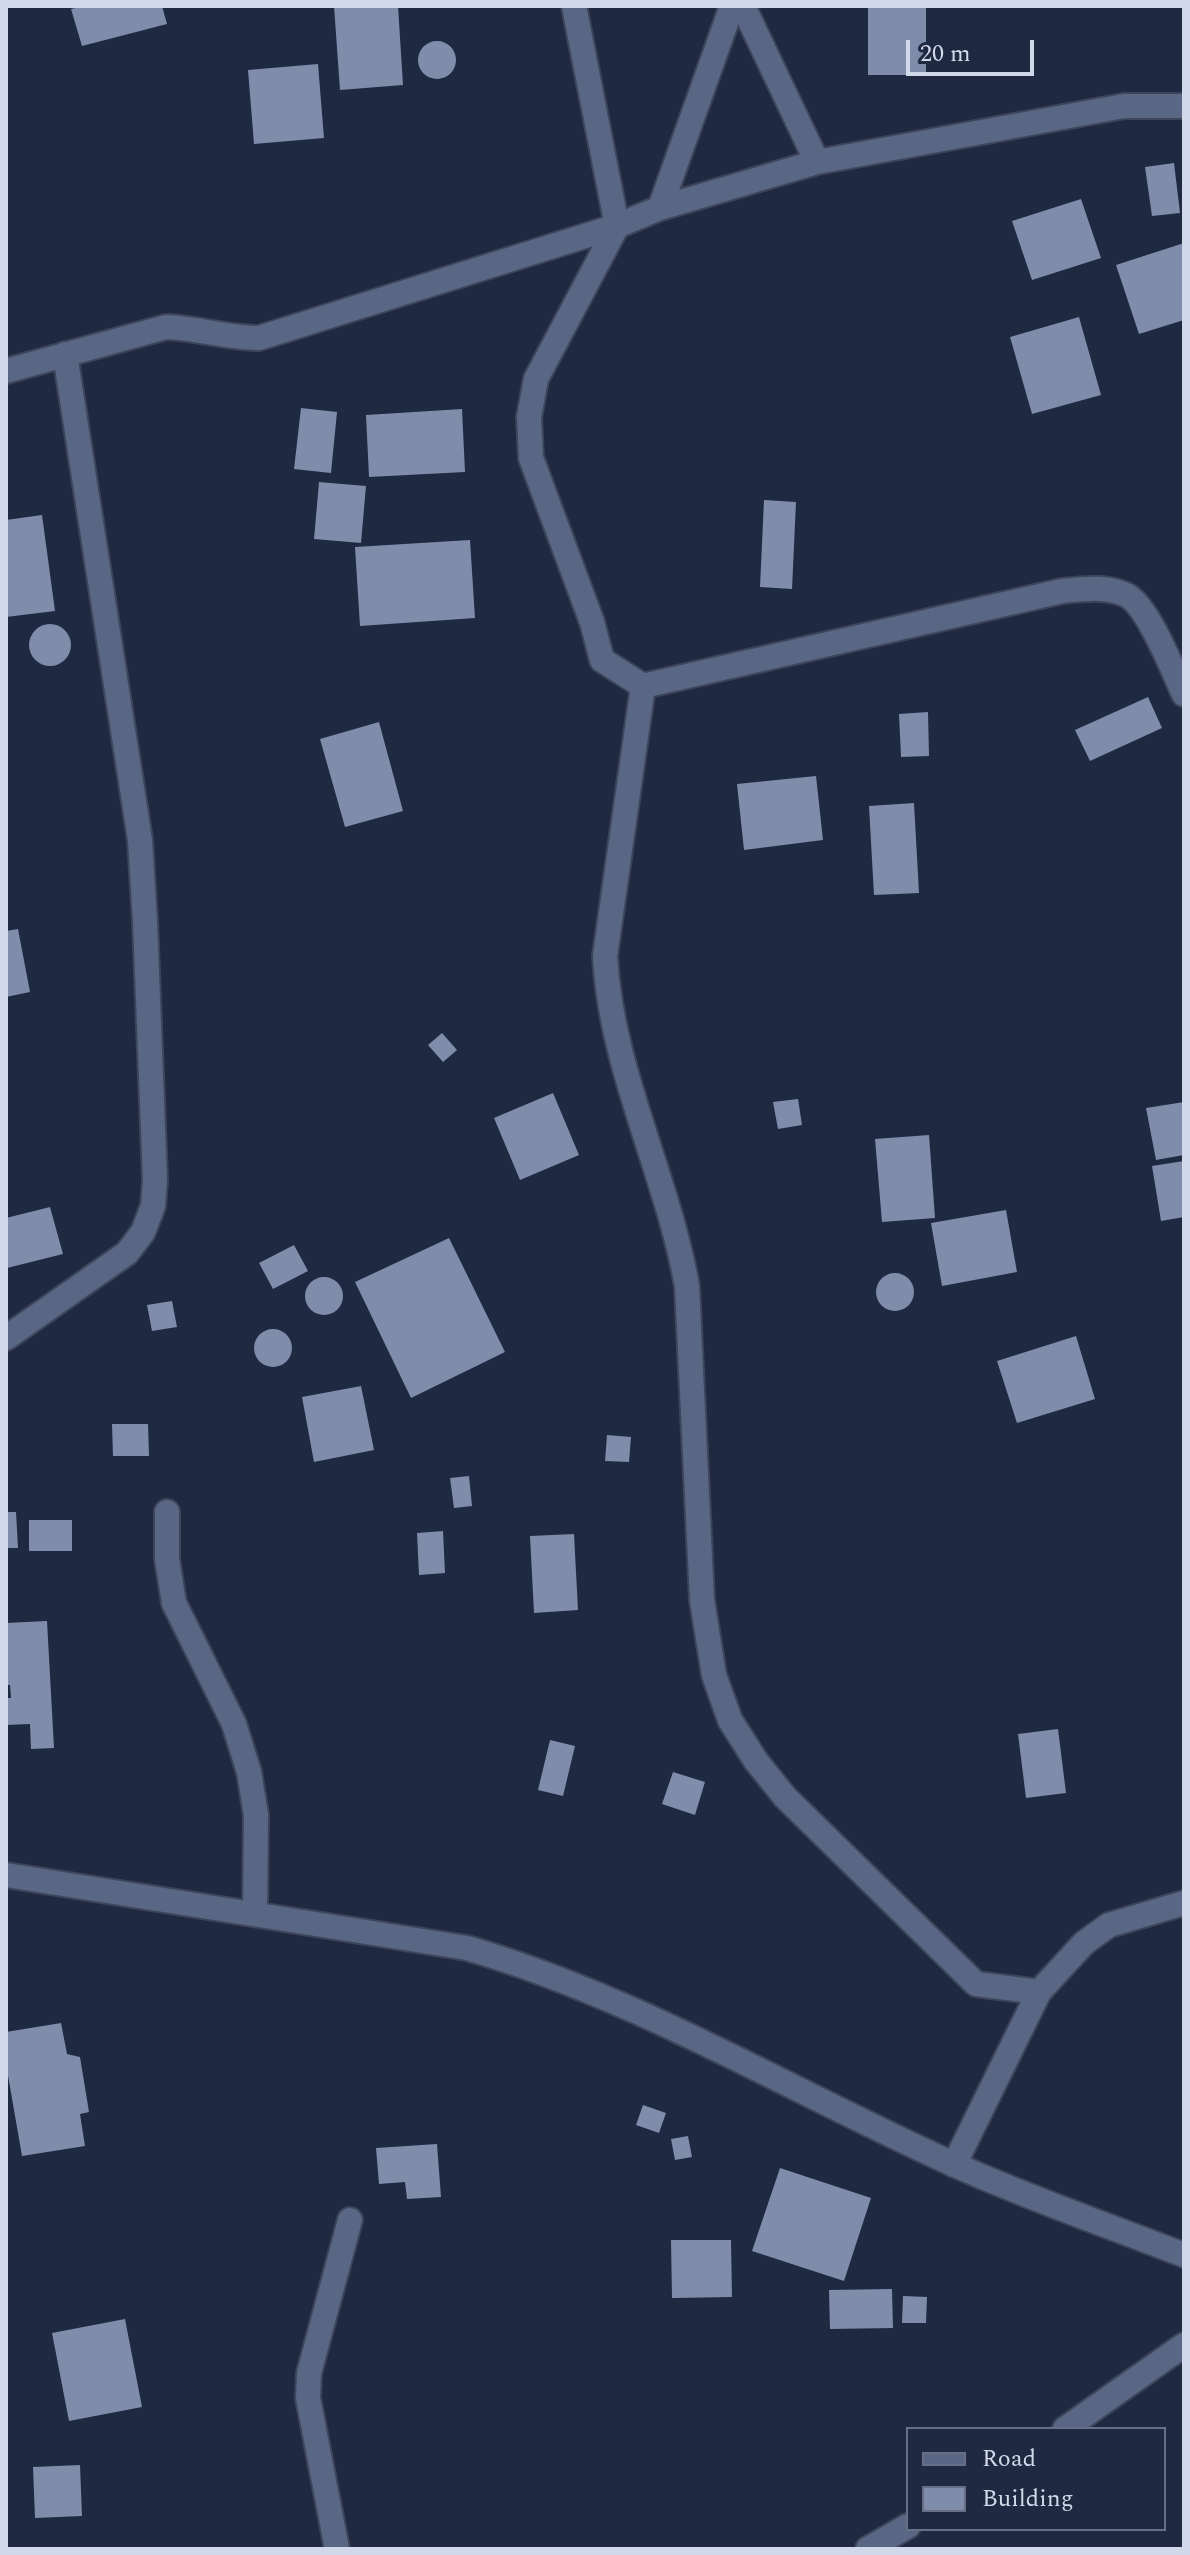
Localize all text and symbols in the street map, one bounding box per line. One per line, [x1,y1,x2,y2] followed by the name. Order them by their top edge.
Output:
[910,24,1038,74] scale bar
[920,36,971,72] text: 20 m
[906,2427,1166,2531] legend
[982,2441,1036,2477] text: Road
[982,2481,1074,2517] text: Building

